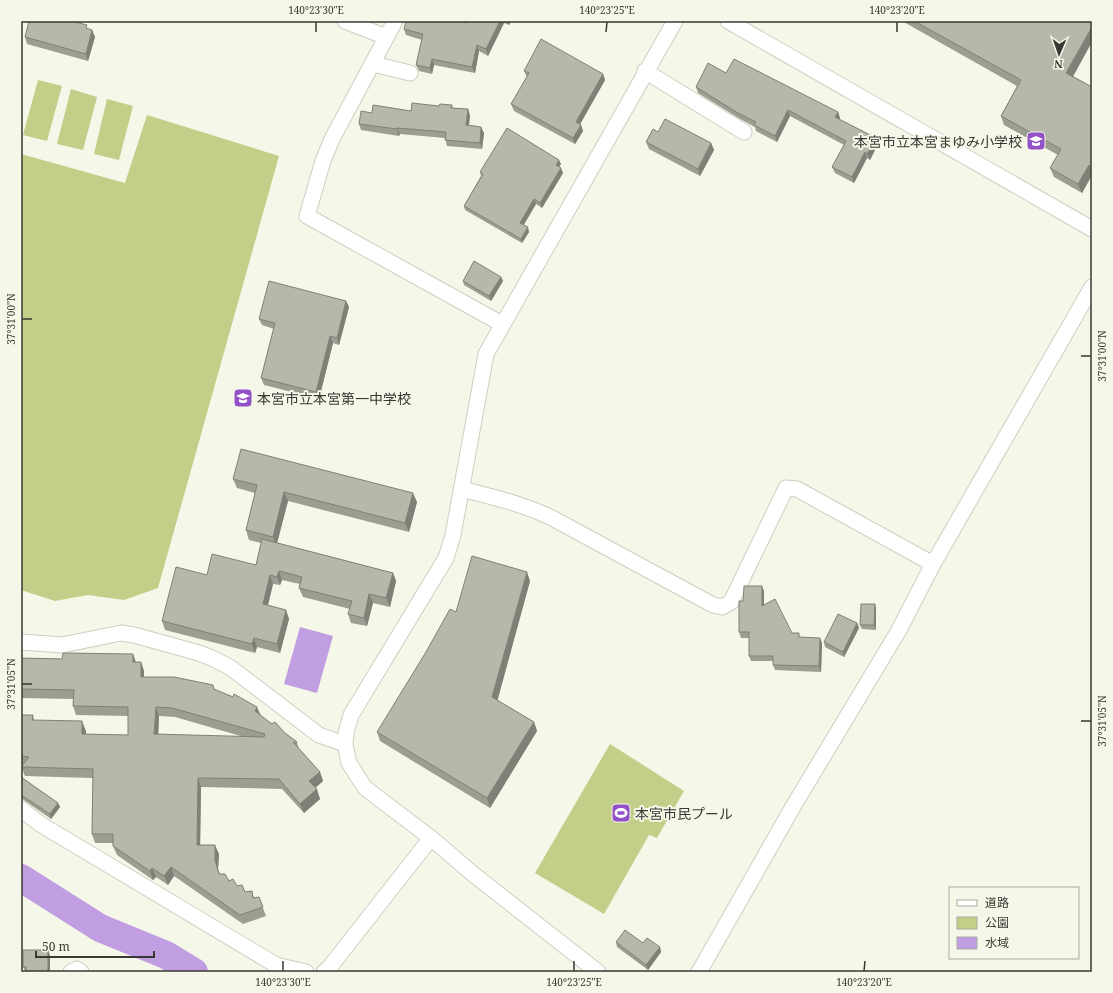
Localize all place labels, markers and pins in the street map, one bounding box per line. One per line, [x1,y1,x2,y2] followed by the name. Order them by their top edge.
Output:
[1025,130,1047,152] school or university icon: 本宮市立本宮まゆみ小学校
[854,132,1022,151] place label: 本宮市立本宮まゆみ小学校
[232,387,254,409] school or university icon: 本宮市立本宮第一中学校
[257,389,411,408] place label: 本宮市立本宮第一中学校
[610,802,632,824] sports icon: 本宮市民プール
[635,804,733,823] place label: 本宮市民プール

